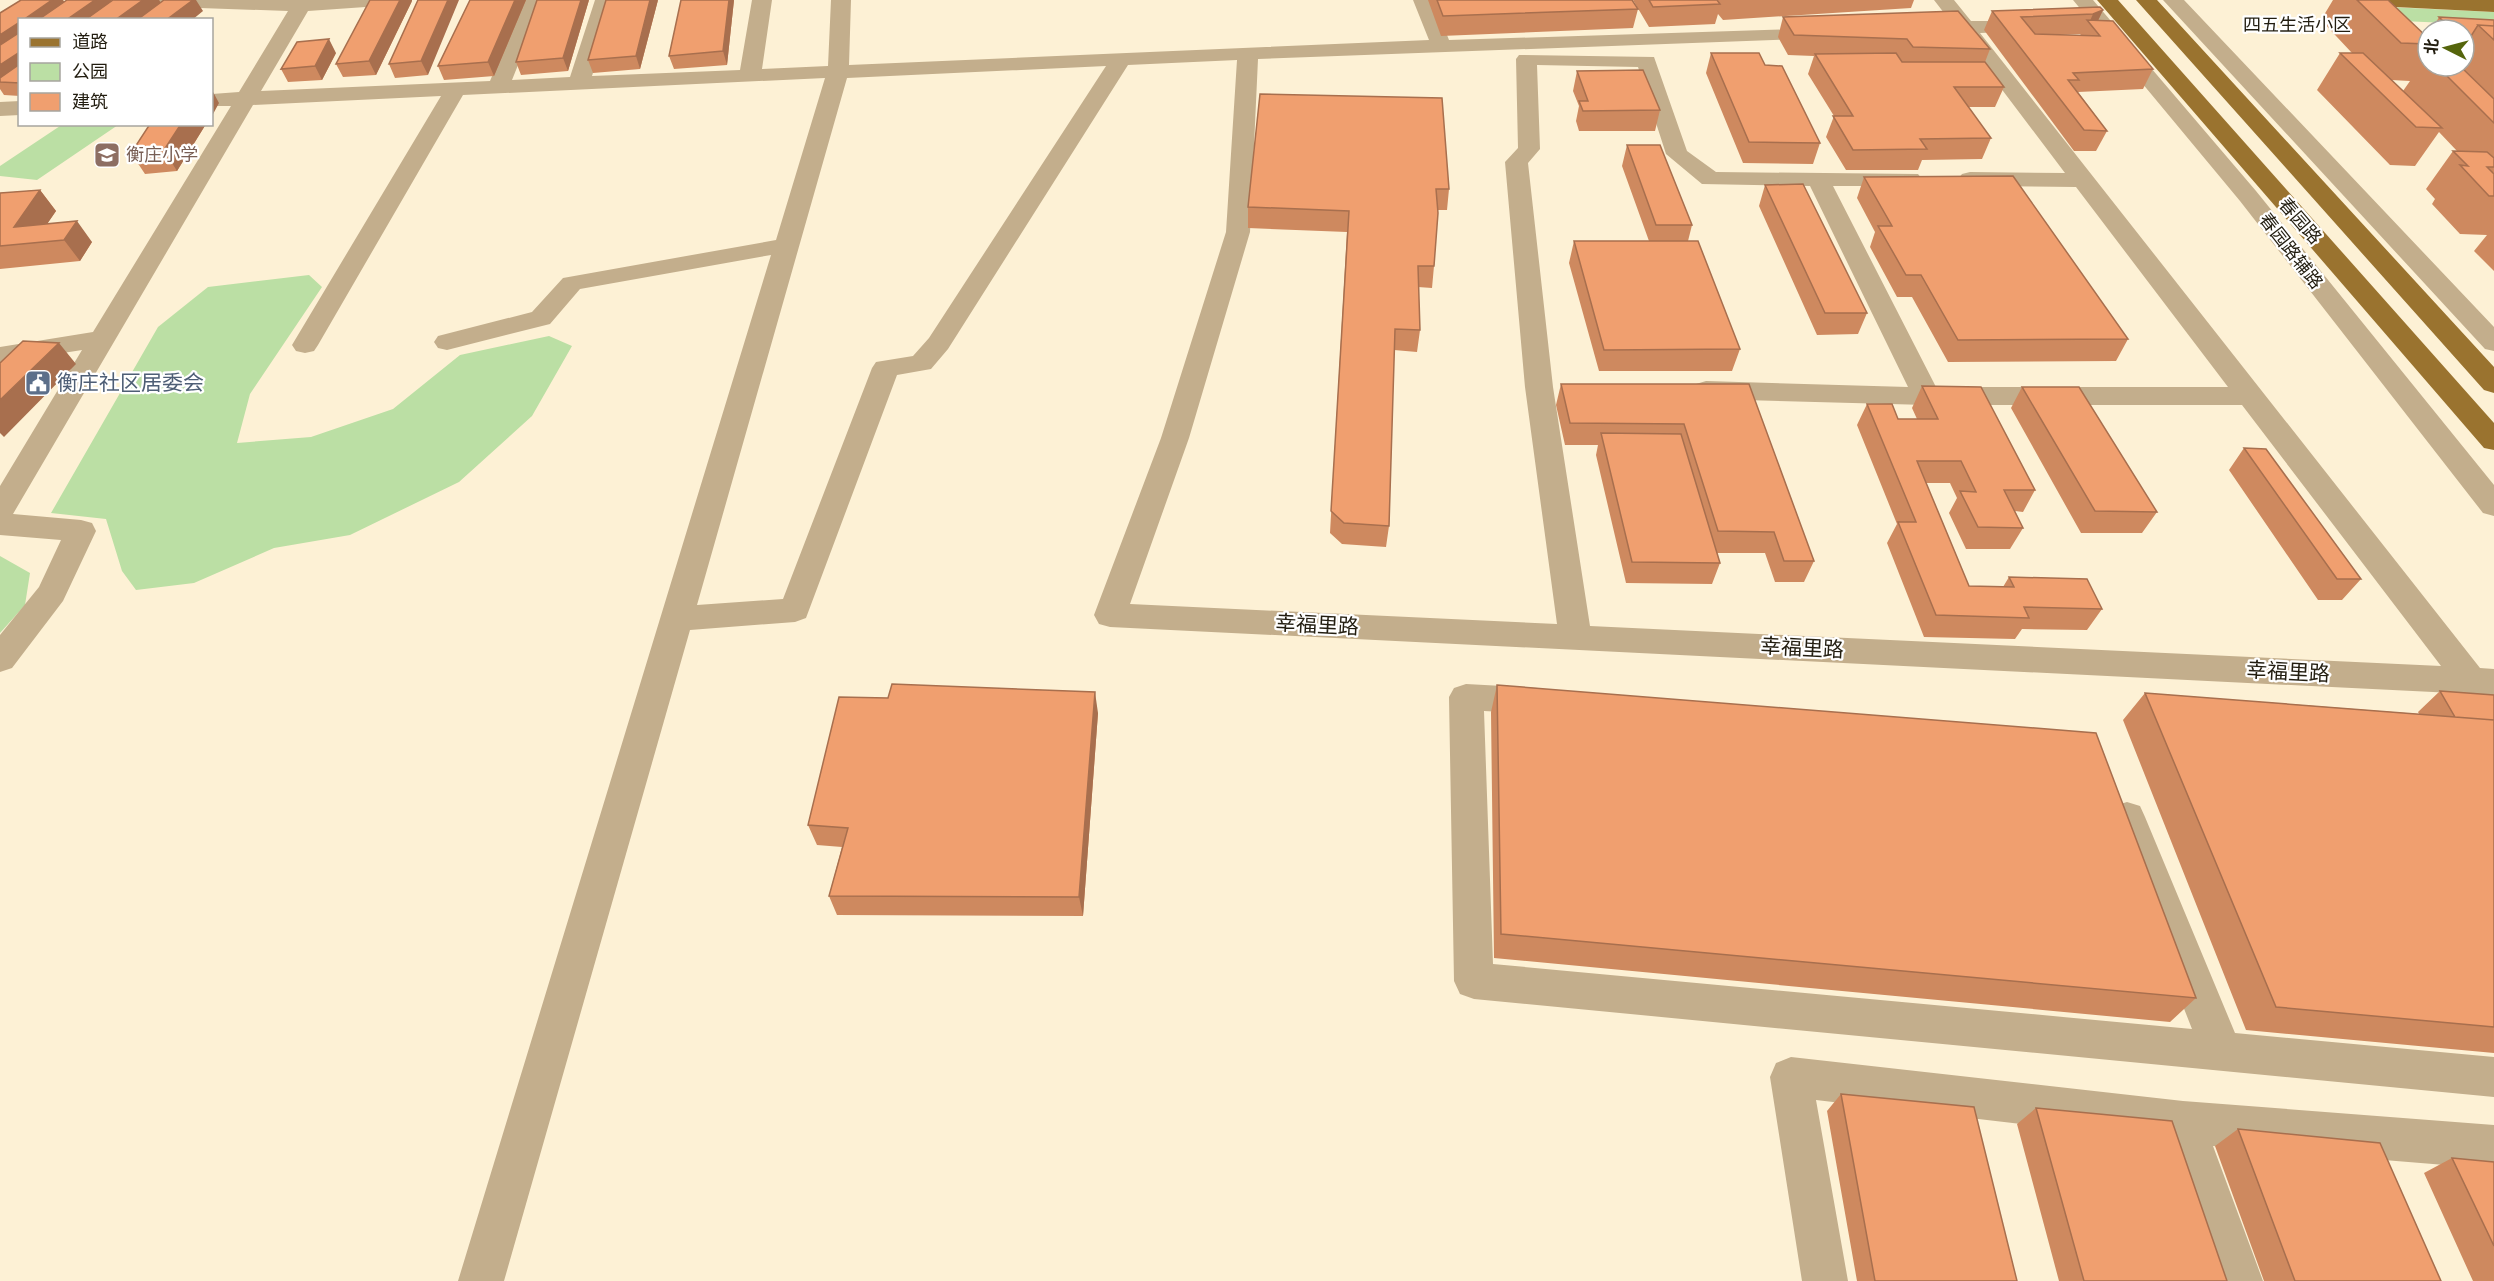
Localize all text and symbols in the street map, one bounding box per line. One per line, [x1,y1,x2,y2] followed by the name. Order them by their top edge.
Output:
[2243,14,2351,36] district label: 四五生活小区
[18,18,213,126] legend
[2416,18,2476,78] north arrow
[72,31,108,53] text: 道路
[2421,38,2443,56] text: 北
[72,61,108,83] text: 公园
[72,91,108,113] text: 建筑
[92,140,122,170] school or university icon: 衡庄小学
[126,144,198,166] place label: 衡庄小学
[2274,193,2326,249] street label: 春园路
[2255,209,2327,293] street label: 春园路辅路
[23,368,53,398] public building icon: 衡庄社区居委会
[57,370,204,396] place label: 衡庄社区居委会
[1274,610,1360,640] street label: 幸福里路
[1759,633,1845,663] street label: 幸福里路
[2245,657,2331,687] street label: 幸福里路

